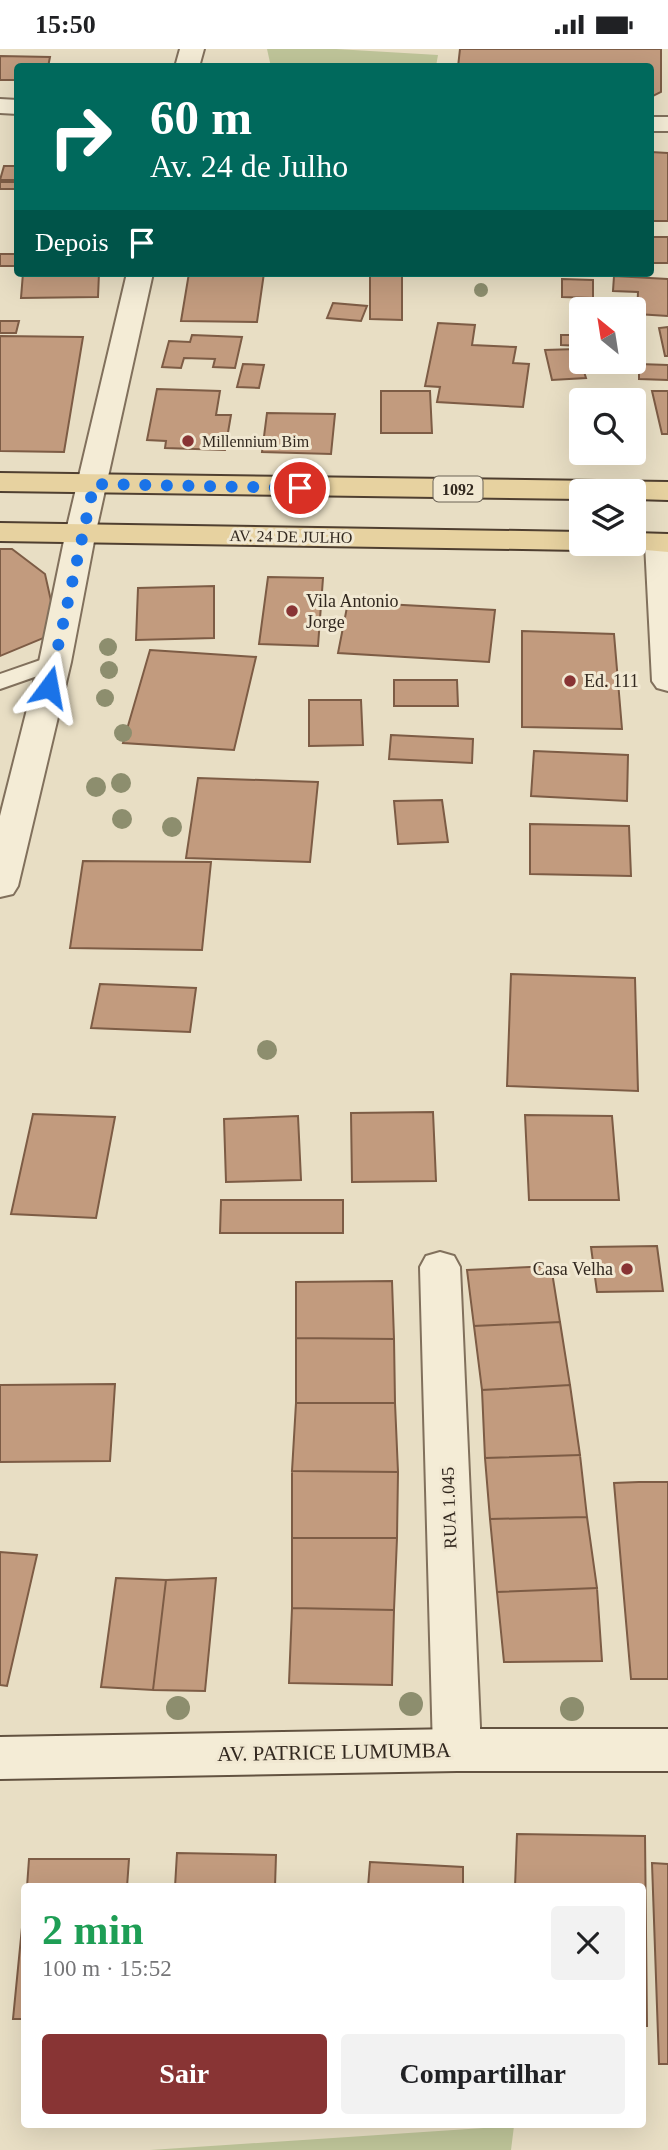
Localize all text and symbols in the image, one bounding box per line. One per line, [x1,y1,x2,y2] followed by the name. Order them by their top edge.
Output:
[35,10,96,39] text: 15:50
[150,90,252,145] text: 60 m
[35,91,126,182] icon: right
[150,148,348,184] text: Av. 24 de Julho
[123,224,161,262] icon: arrive
[35,228,109,257] text: Depois
[569,297,646,375] north arrow
[569,297,646,556] map controls
[569,388,646,465] button: search
[180,433,196,449] marker: Millennium Bim
[202,433,310,450] place label: Millennium Bim
[270,458,330,518] pin
[281,469,319,507] icon: arrive
[434,477,482,501] road number: 1092
[569,479,646,556] button: layers
[229,527,353,546] street label: AV. 24 DE JULHO
[306,591,398,632] place label: Vila Antonio Jorge
[284,603,300,619] marker: Vila Antonio Jorge
[12,650,86,724] position arrow
[584,671,639,691] place label: Ed. 111
[562,673,578,689] marker: Ed. 111
[533,1259,613,1279] place label: Casa Velha
[619,1261,635,1277] marker: Casa Velha
[438,1467,460,1549] street label: RUA 1.045
[217,1738,452,1766] street label: AV. PATRICE LUMUMBA
[551,1906,625,1980] button: close
[42,1907,144,1953] text: 2 min
[42,1956,172,1981] text: 100 m · 15:52
[42,2034,327,2114] button: Sair
[341,2034,625,2114] button: Compartilhar

